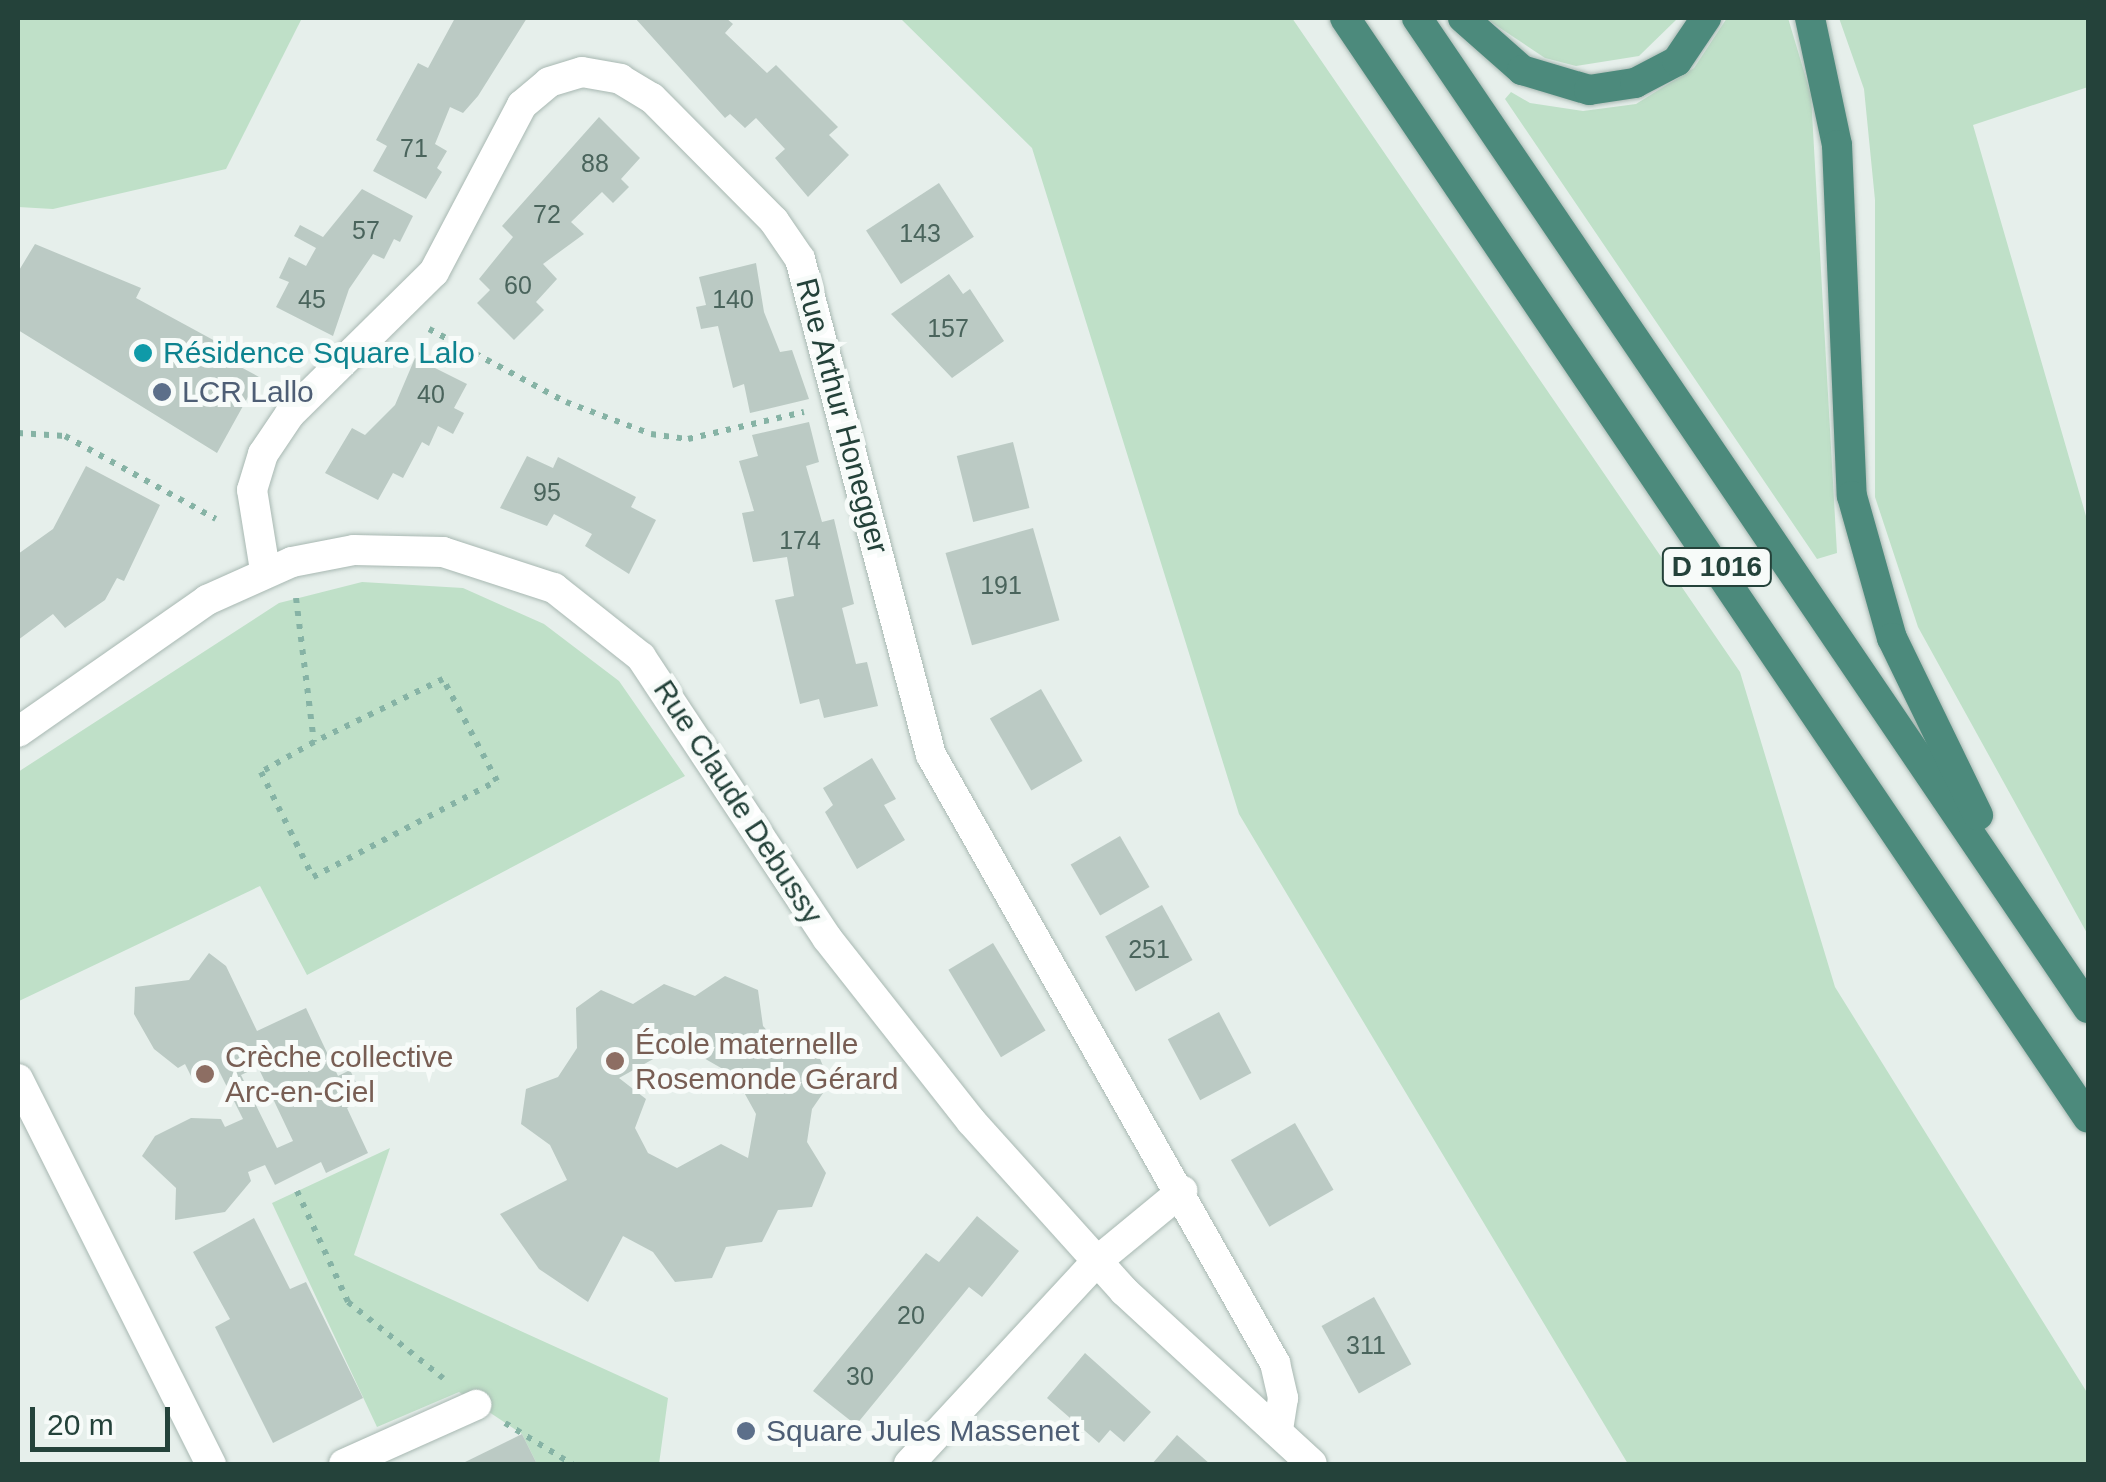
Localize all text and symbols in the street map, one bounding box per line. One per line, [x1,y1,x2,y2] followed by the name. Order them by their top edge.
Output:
[400,133,428,163] house number: 71
[581,148,609,178] house number: 88
[533,199,561,229] house number: 72
[352,215,380,245] house number: 57
[899,218,941,248] house number: 143
[504,270,532,300] house number: 60
[788,274,896,558] street label: Rue Arthur Honegger
[298,284,326,314] house number: 45
[712,284,754,314] house number: 140
[927,313,969,343] house number: 157
[163,335,475,371] place label: Résidence Square Lalo
[132,342,154,364] marker: Résidence Square Lalo
[182,374,314,410] place label: LCR Lallo
[417,379,445,409] house number: 40
[151,381,173,403] marker: LCR Lallo
[533,477,561,507] house number: 95
[779,525,821,555] house number: 174
[1660,544,1774,590] road number: D 1016
[980,570,1022,600] house number: 191
[646,673,830,931] street label: Rue Claude Debussy
[1128,934,1170,964] house number: 251
[635,1026,898,1096] place label: École maternelle Rosemonde Gérard
[225,1039,453,1110] place label: Crèche collective Arc-en-Ciel
[604,1050,626,1072] marker: École maternelle Rosemonde Gérard
[194,1063,216,1085] marker: Crèche collective Arc-en-Ciel
[897,1300,925,1330] house number: 20
[1346,1330,1386,1360] house number: 311
[846,1361,874,1391] house number: 30
[35,1387,175,1449] scale bar
[47,1408,114,1441] text: 20 m
[766,1413,1080,1449] place label: Square Jules Massenet
[735,1420,757,1442] marker: Square Jules Massenet

